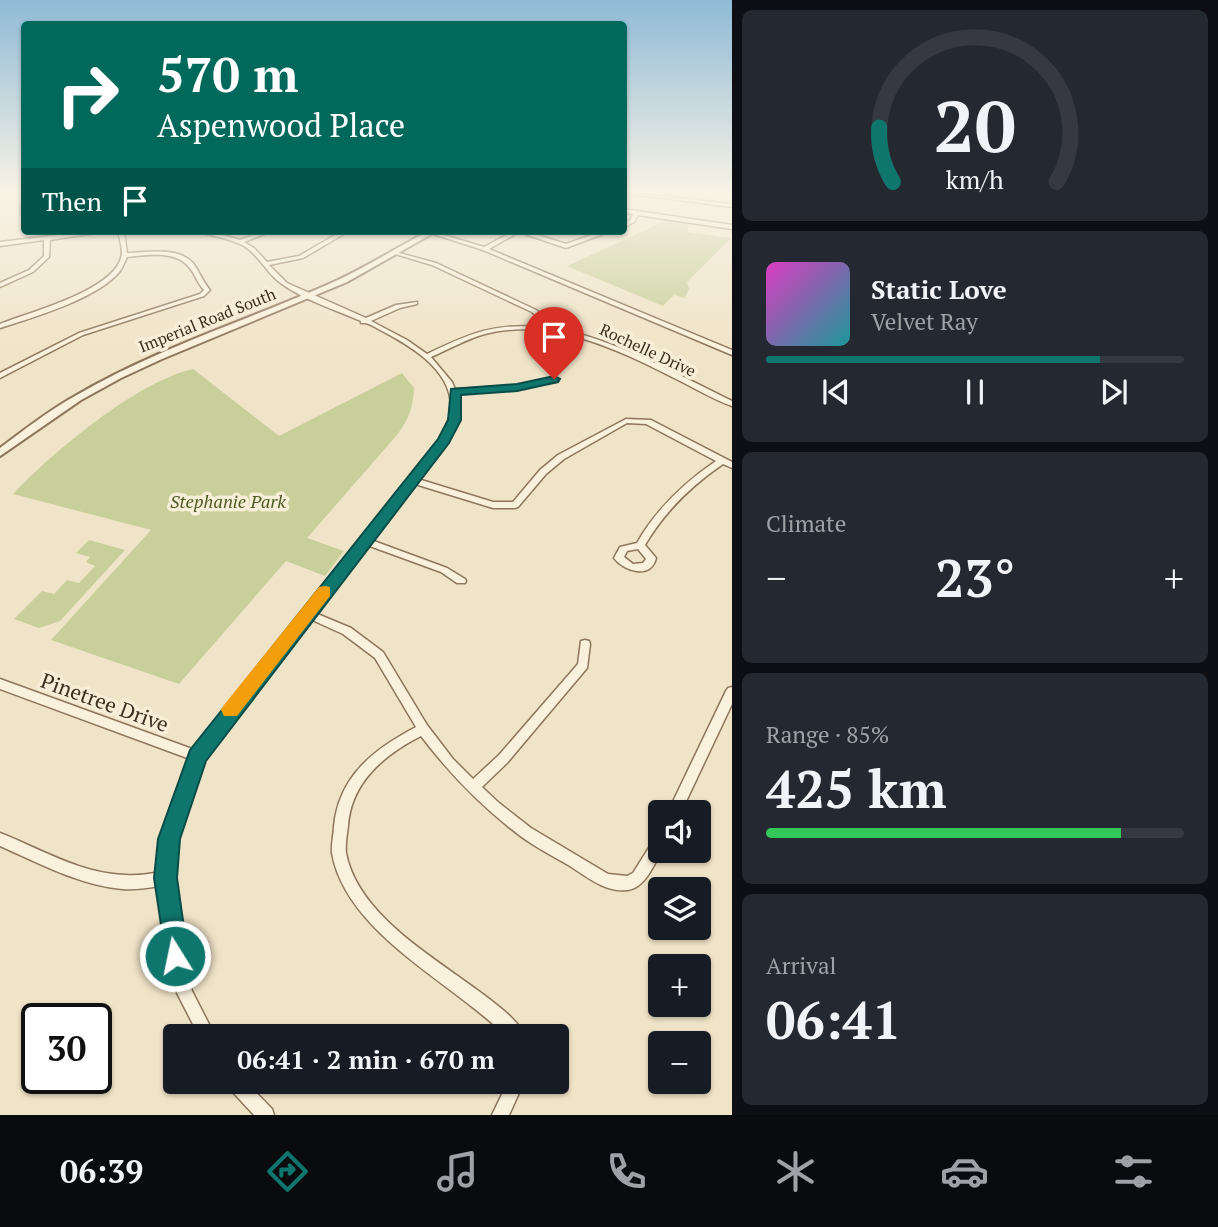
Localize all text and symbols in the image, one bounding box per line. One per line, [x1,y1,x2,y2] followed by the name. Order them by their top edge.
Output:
[157,41,299,106] text: 570 m
[42,49,133,140] icon: right
[934,76,1016,173] text: 20
[157,104,405,146] text: Aspenwood Place
[946,162,1004,195] text: km/h
[116,182,154,220] icon: arrive
[42,184,102,218] text: Then
[871,272,1007,306] text: Static Love
[135,282,279,358] street label: Imperial Road South
[871,306,978,337] text: Velvet Ray
[524,307,584,379] pin
[535,318,573,356] icon: arrive
[597,318,699,382] street label: Rochelle Drive
[817,373,855,411] icon: previous
[956,373,994,411] icon: pause
[1095,373,1133,411] icon: next
[170,489,286,513] park label: Stephanie Park
[766,508,846,539] text: Climate
[935,543,1015,612] text: 23°
[766,553,786,603] text: −
[1164,553,1184,603] text: +
[37,666,173,738] street label: Pinetree Drive
[766,719,889,750] text: Range · 85%
[766,754,947,823] text: 425 km
[648,800,711,1094] map controls
[648,800,711,863] button: sound
[648,877,711,940] button: layers
[138,919,212,993] position arrow
[766,950,837,981] text: Arrival
[648,954,711,1017] button: +
[766,985,901,1054] text: 06:41
[21,1003,112,1094] speed limit sign: 30
[648,1031,711,1094] button: −
[237,1042,495,1076] text: 06:41 · 2 min · 670 m
[263,1147,312,1196] icon: directions
[433,1147,482,1196] icon: music
[602,1147,651,1196] icon: phone
[771,1147,820,1196] icon: climate
[940,1147,989,1196] icon: car
[1109,1147,1158,1196] icon: filters
[60,1150,143,1192] text: 06:39

